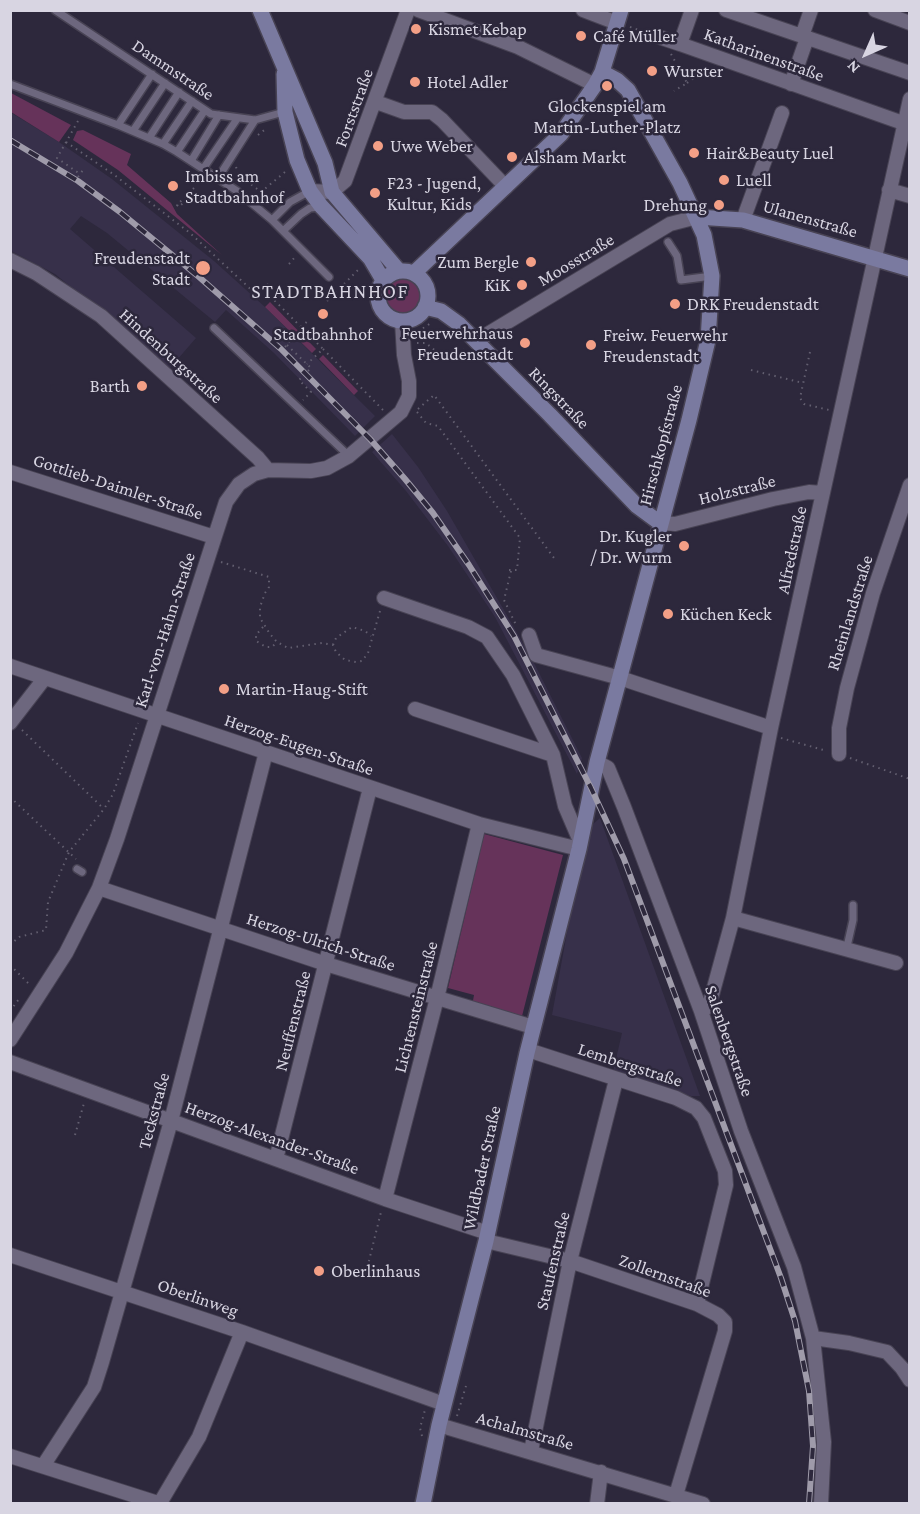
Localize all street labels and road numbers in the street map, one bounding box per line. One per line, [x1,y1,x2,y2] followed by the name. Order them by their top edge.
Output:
[701,23,827,87] street label: Katharinenstraße
[128,35,218,105] street label: Dammstraße
[330,66,378,150] street label: Forststraße
[760,195,860,243] street label: Ulanenstraße
[534,229,618,291] street label: Moosstraße
[115,304,227,408] street label: Hindenburgstraße
[524,362,594,434] street label: Ringstraße
[634,382,688,508] street label: Hirschkopfstraße
[30,449,206,525] street label: Gottlieb-Daimler-Straße
[696,470,778,510] street label: Holzstraße
[772,504,812,596] street label: Alfredstraße
[130,550,200,710] street label: Karl-von-Hahn-Straße
[822,553,878,673] street label: Rheinlandstraße
[222,709,376,781] street label: Herzog-Eugen-Straße
[244,908,398,976] street label: Herzog-Ulrich-Straße
[389,939,443,1075] street label: Lichtensteinstraße
[270,969,316,1073] street label: Neuffenstraße
[700,983,758,1099] street label: Salenbergstraße
[575,1038,685,1092] street label: Lembergstraße
[133,1070,175,1152] street label: Teckstraße
[182,1096,362,1180] street label: Herzog-Alexander-Straße
[458,1104,506,1232] street label: Wildbader Straße
[531,1210,575,1312] street label: Staufenstraße
[616,1249,714,1303] street label: Zollernstraße
[155,1274,241,1322] street label: Oberlinweg
[474,1407,576,1455] street label: Achalmstraße

